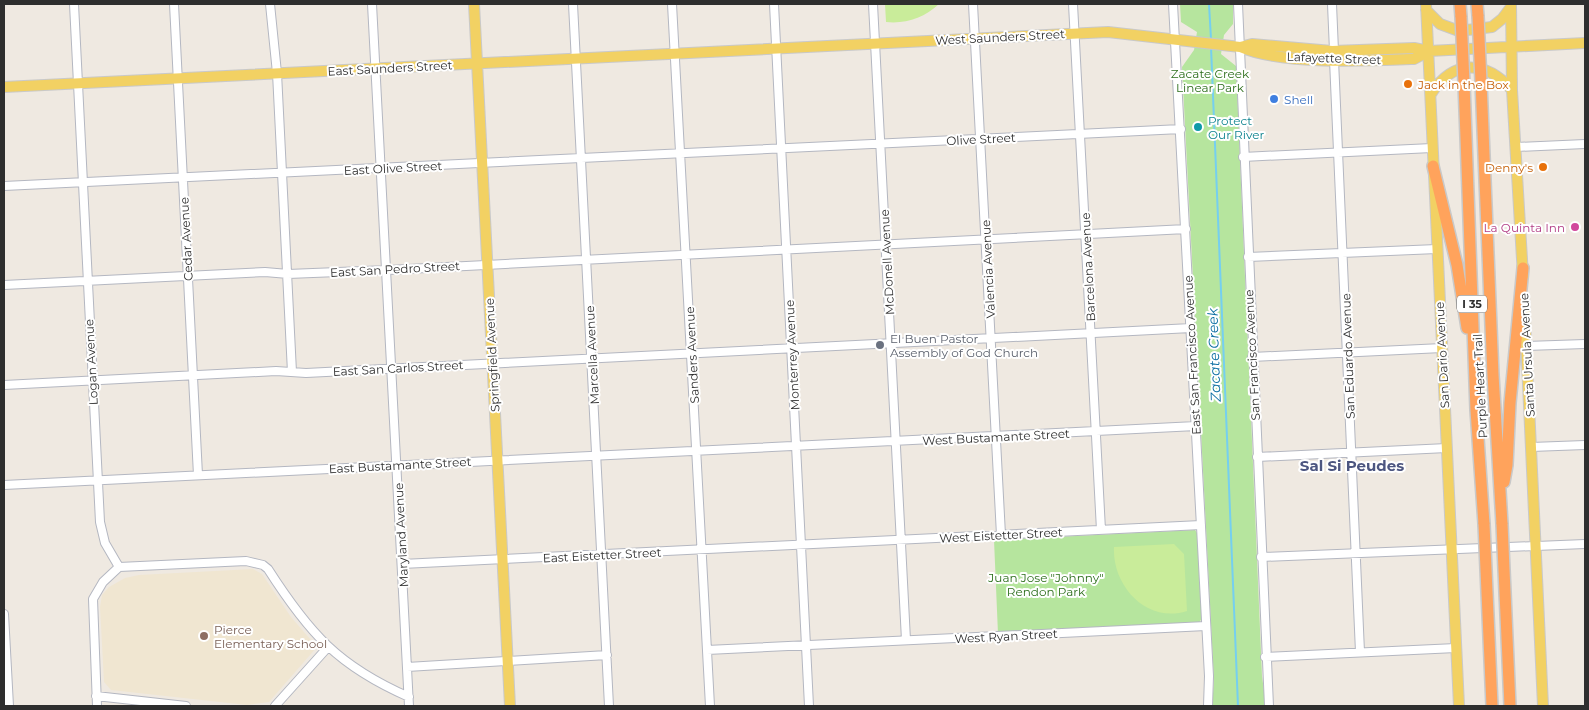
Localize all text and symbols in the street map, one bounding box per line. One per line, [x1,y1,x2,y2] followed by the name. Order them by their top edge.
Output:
[935,26,1065,48] street label: West Saunders Street
[1286,49,1382,67] street label: Lafayette Street
[327,57,453,79] street label: East Saunders Street
[1171,66,1250,95] park label: Zacate Creek Linear Park
[1417,77,1509,92] place label: Jack in the Box
[1402,78,1414,90] marker: Jack in the Box
[1284,92,1313,107] place label: Shell
[1268,93,1280,105] marker: Shell
[1208,113,1265,142] place label: Protect Our River
[1192,121,1204,133] marker: Protect Our River
[946,130,1016,148] street label: Olive Street
[343,158,443,178] street label: East Olive Street
[1485,160,1533,175] place label: Denny's
[1537,161,1549,173] marker: Denny's
[176,197,196,281] street label: Cedar Avenue
[877,209,897,315] street label: McDonell Avenue
[1078,212,1098,322] street label: Barcelona Avenue
[978,219,998,319] street label: Valencia Avenue
[1484,220,1565,235] place label: La Quinta Inn
[1569,221,1581,233] marker: La Quinta Inn
[330,258,460,280] street label: East San Pedro Street
[1180,275,1204,435] street label: East San Francisco Avenue
[1241,289,1263,421] street label: San Francisco Avenue
[1516,292,1538,418] street label: Santa Ursula Avenue
[1338,293,1358,419] street label: San Eduardo Avenue
[1457,296,1487,312] road number: I 35
[482,298,502,412] street label: Springfield Avenue
[782,299,802,411] street label: Monterrey Avenue
[1432,301,1452,409] street label: San Dario Avenue
[582,305,602,405] street label: Marcella Avenue
[682,306,702,404] street label: Sanders Avenue
[1203,307,1225,403] water label: Zacate Creek
[81,318,101,406] street label: Logan Avenue
[890,331,1038,360] place label: El Buen Pastor Assembly of God Church
[1470,333,1490,439] street label: Purple Heart Trail
[874,339,886,351] marker: El Buen Pastor Assembly of God Church
[332,357,464,379] street label: East San Carlos Street
[922,426,1070,448] street label: West Bustamante Street
[328,454,472,476] street label: East Bustamante Street
[1300,456,1404,475] district label: Sal Si Peudes
[391,482,411,588] street label: Maryland Avenue
[939,524,1063,546] street label: West Eistetter Street
[542,544,662,566] street label: East Eistetter Street
[987,570,1104,599] park label: Juan Jose "Johnny" Rendon Park
[214,622,327,651] place label: Pierce Elementary School
[954,626,1058,646] street label: West Ryan Street
[198,630,210,642] marker: Pierce Elementary School

